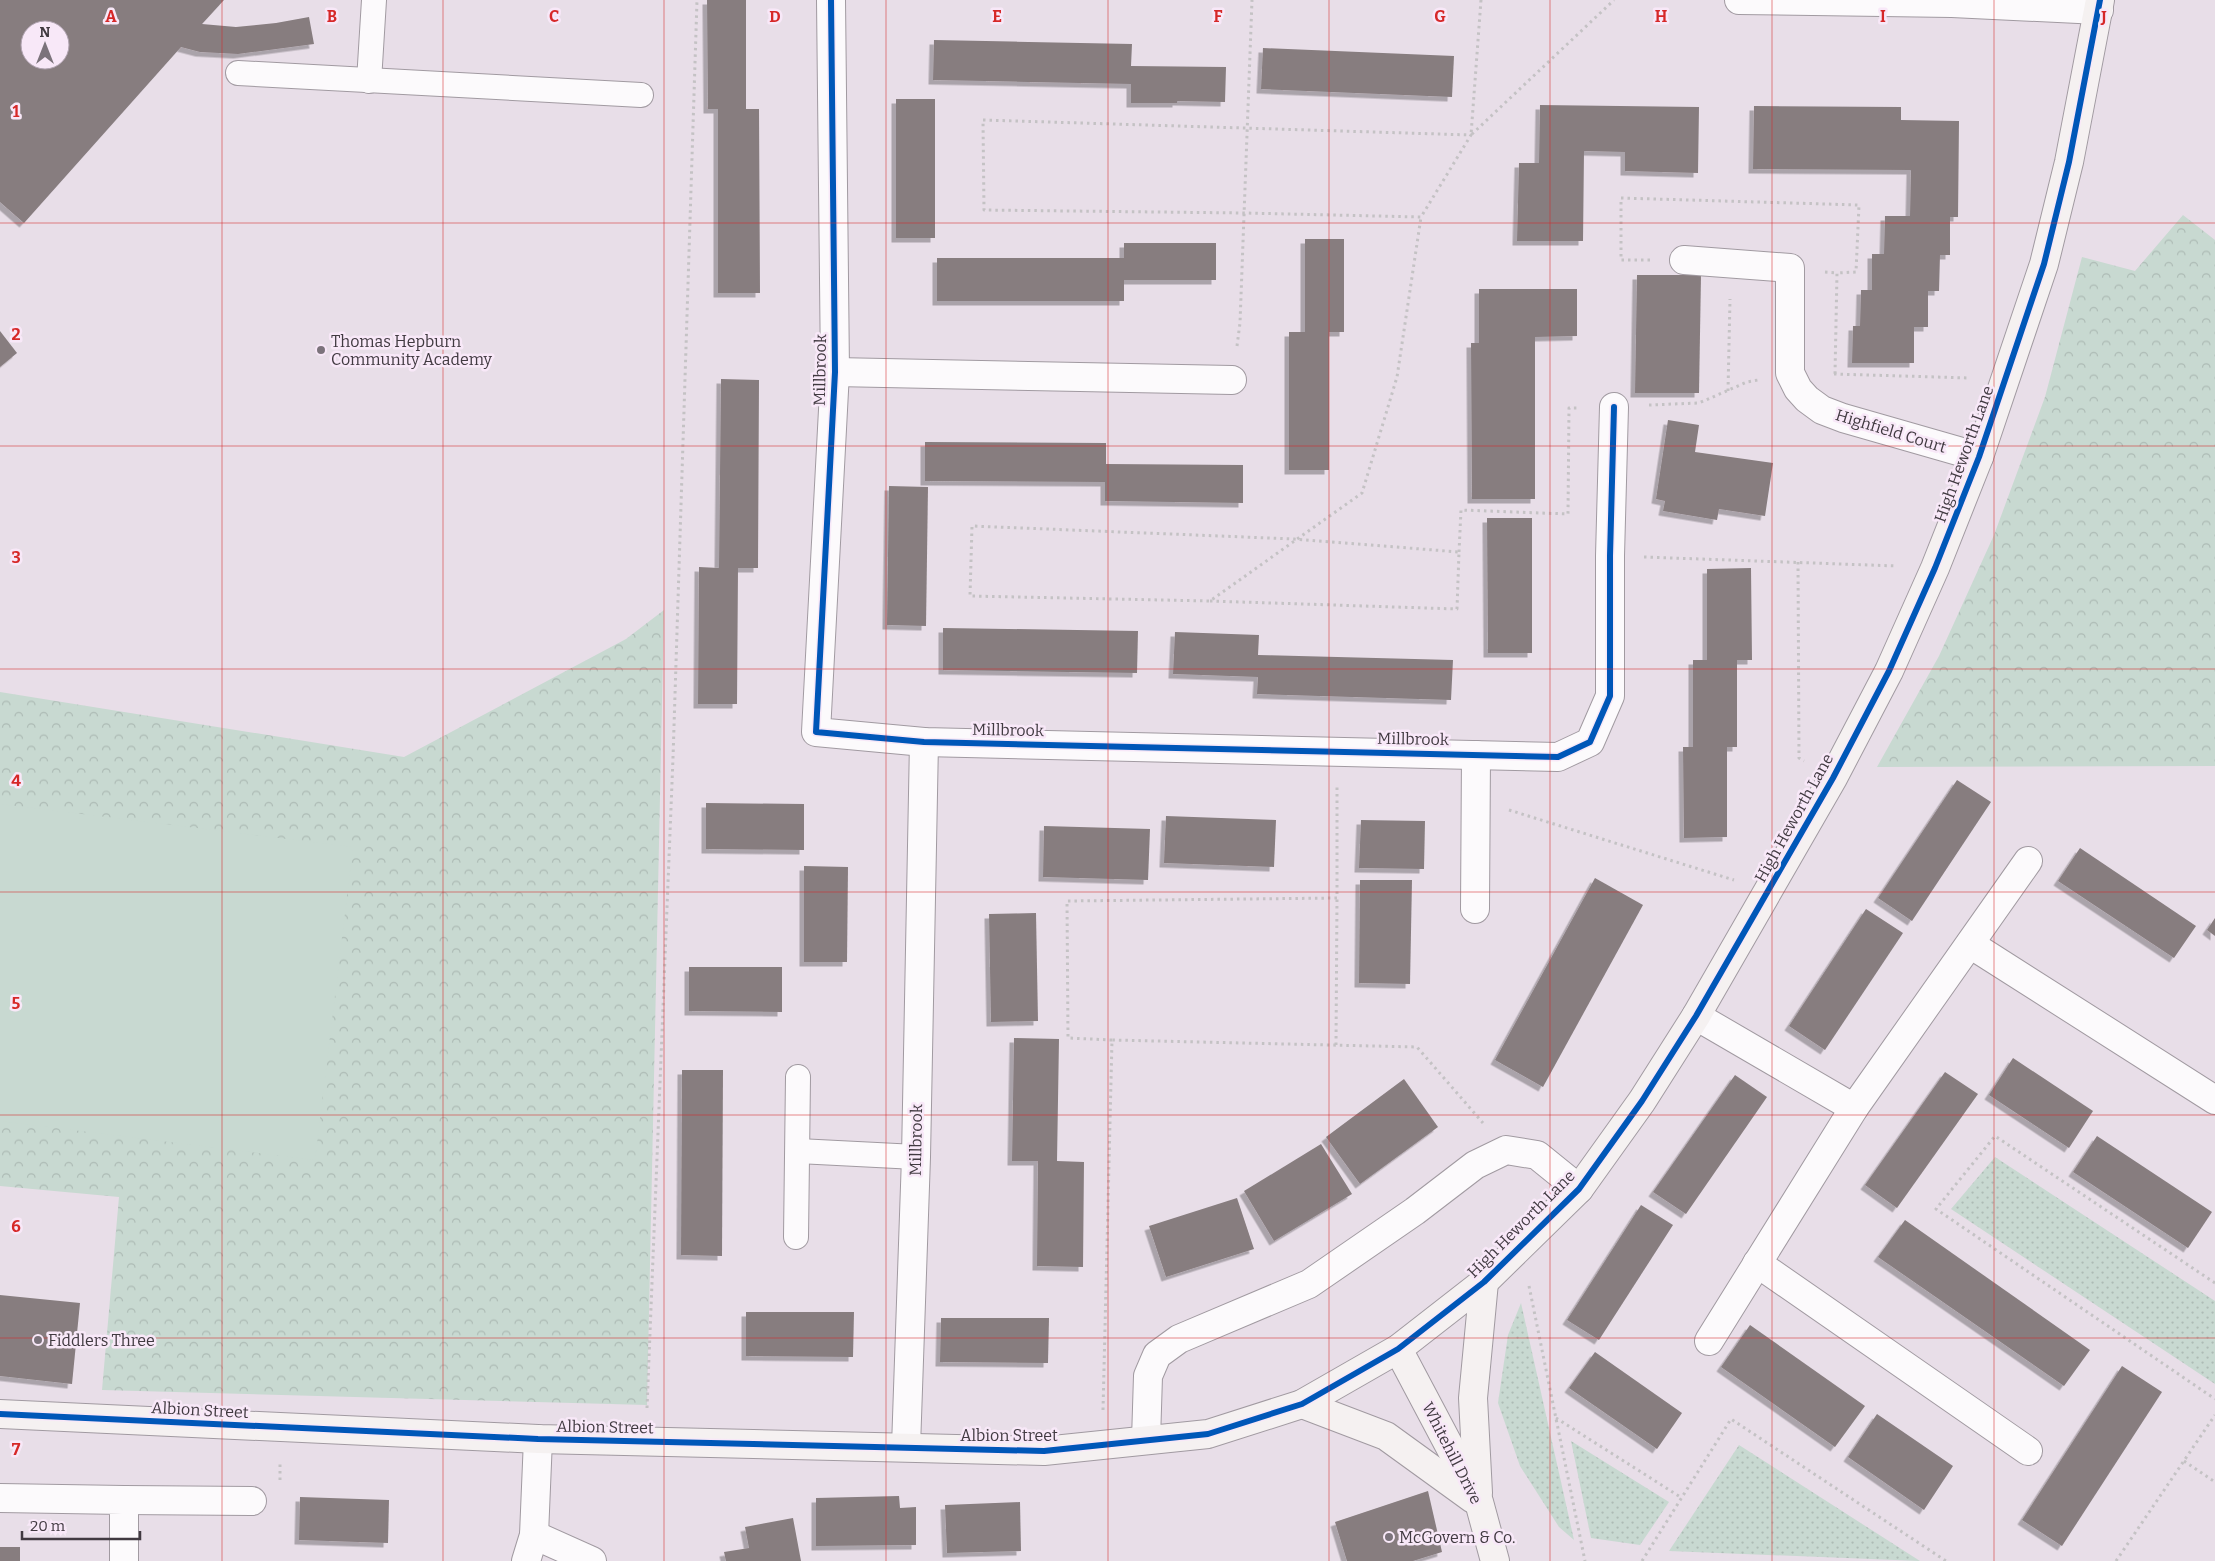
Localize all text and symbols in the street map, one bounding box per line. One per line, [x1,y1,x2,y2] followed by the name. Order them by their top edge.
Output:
[105,7,117,26] text: A
[327,7,337,26] text: B
[549,7,559,26] text: C
[769,7,781,26] text: D
[992,7,1002,26] text: E
[1214,7,1223,26] text: F
[1434,7,1446,26] text: G
[1655,7,1668,26] text: H
[1880,7,1886,26] text: I
[2100,7,2107,26] text: J
[20,20,70,70] north arrow
[40,24,51,41] text: N
[13,102,20,121] text: 1
[11,325,21,344] text: 2
[331,332,492,369] place label: Thomas Hepburn Community Academy
[810,334,830,406] street label: Millbrook
[315,344,327,356] marker: Thomas Hepburn Community Academy
[1930,383,1998,525] street label: High Heworth Lane
[1833,405,1949,457] street label: Highfield Court
[11,548,21,567] text: 3
[972,720,1044,740] street label: Millbrook
[1377,729,1449,749] street label: Millbrook
[1751,750,1837,886] street label: High Heworth Lane
[11,771,21,790] text: 4
[12,994,21,1013] text: 5
[906,1104,926,1176] street label: Millbrook
[1463,1166,1579,1282] street label: High Heworth Lane
[11,1217,21,1236] text: 6
[48,1331,155,1350] place label: Fiddlers Three
[32,1334,44,1346] marker: Fiddlers Three
[151,1398,249,1422] street label: Albion Street
[1418,1399,1486,1507] street label: Whitehill Drive
[556,1417,654,1437] street label: Albion Street
[960,1426,1058,1445] street label: Albion Street
[12,1440,21,1459] text: 7
[22,1508,140,1540] scale bar
[30,1517,66,1535] text: 20 m
[1399,1528,1515,1547] place label: McGovern & Co.
[1383,1531,1395,1543] marker: McGovern & Co.

